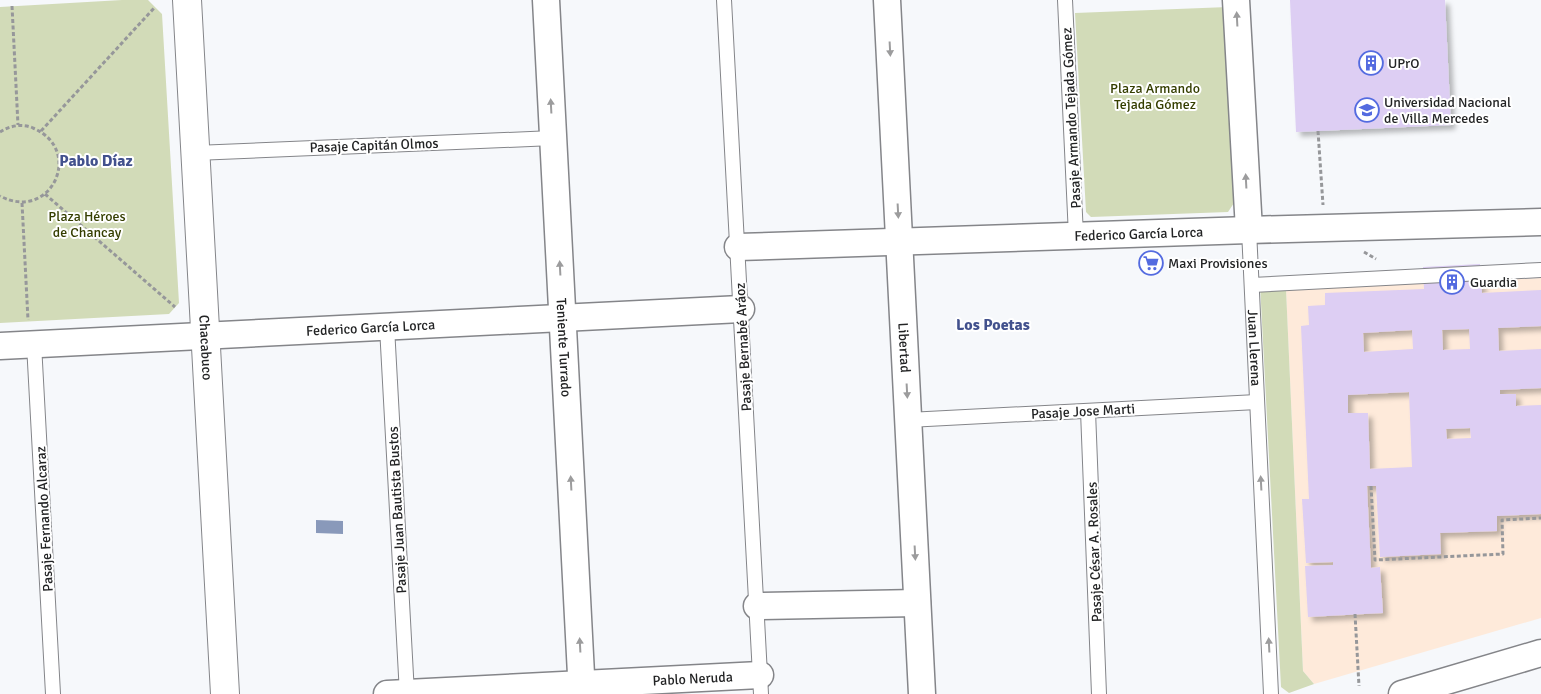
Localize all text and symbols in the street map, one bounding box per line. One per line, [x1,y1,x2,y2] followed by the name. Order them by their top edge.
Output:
[1233,10,1241,26] one-way arrow
[1058,27,1085,209] street label: Pasaje Armando Tejada Gómez
[886,41,894,57] one-way arrow
[1358,50,1384,76] building icon: UPrO
[1388,55,1419,72] place label: UPrO
[1110,80,1200,113] park label: Plaza Armando Tejada Gómez
[1384,94,1511,127] place label: Universidad Nacional de Villa Mercedes
[1354,97,1380,123] school or university icon: Universidad Nacional de Villa Mercedes
[547,98,555,114] one-way arrow
[309,135,439,156] street label: Pasaje Capitán Olmos
[59,151,133,171] district label: Pablo Díaz
[1242,173,1250,189] one-way arrow
[894,203,902,219] one-way arrow
[48,208,126,241] park label: Plaza Héroes de Chancay
[1074,224,1204,245] street label: Federico García Lorca
[1138,250,1164,276] supermarket icon: Maxi Provisiones
[1168,255,1268,272] place label: Maxi Provisiones
[555,260,563,276] one-way arrow
[1439,269,1465,295] building icon: Guardia
[1470,274,1517,291] place label: Guardia
[732,282,755,412] street label: Pasaje Bernabé Aráoz
[552,298,575,397] street label: Teniente Turrado
[1244,309,1264,387] street label: Juan Llerena
[195,314,216,381] street label: Chacabuco
[956,315,1030,335] district label: Los Poetas
[306,316,435,340] street label: Federico García Lorca
[894,322,914,373] street label: Libertad
[903,383,911,399] one-way arrow
[1030,400,1136,423] street label: Pasaje Jose Marti
[385,426,410,594] street label: Pasaje Juan Bautista Bustos
[32,446,57,592] street label: Pasaje Fernando Alcaraz
[567,475,575,491] one-way arrow
[1257,475,1265,491] one-way arrow
[1084,482,1105,622] street label: Pasaje César A. Rosales
[911,545,919,561] one-way arrow
[576,637,584,653] one-way arrow
[1264,637,1272,653] one-way arrow
[652,668,733,689] street label: Pablo Neruda

